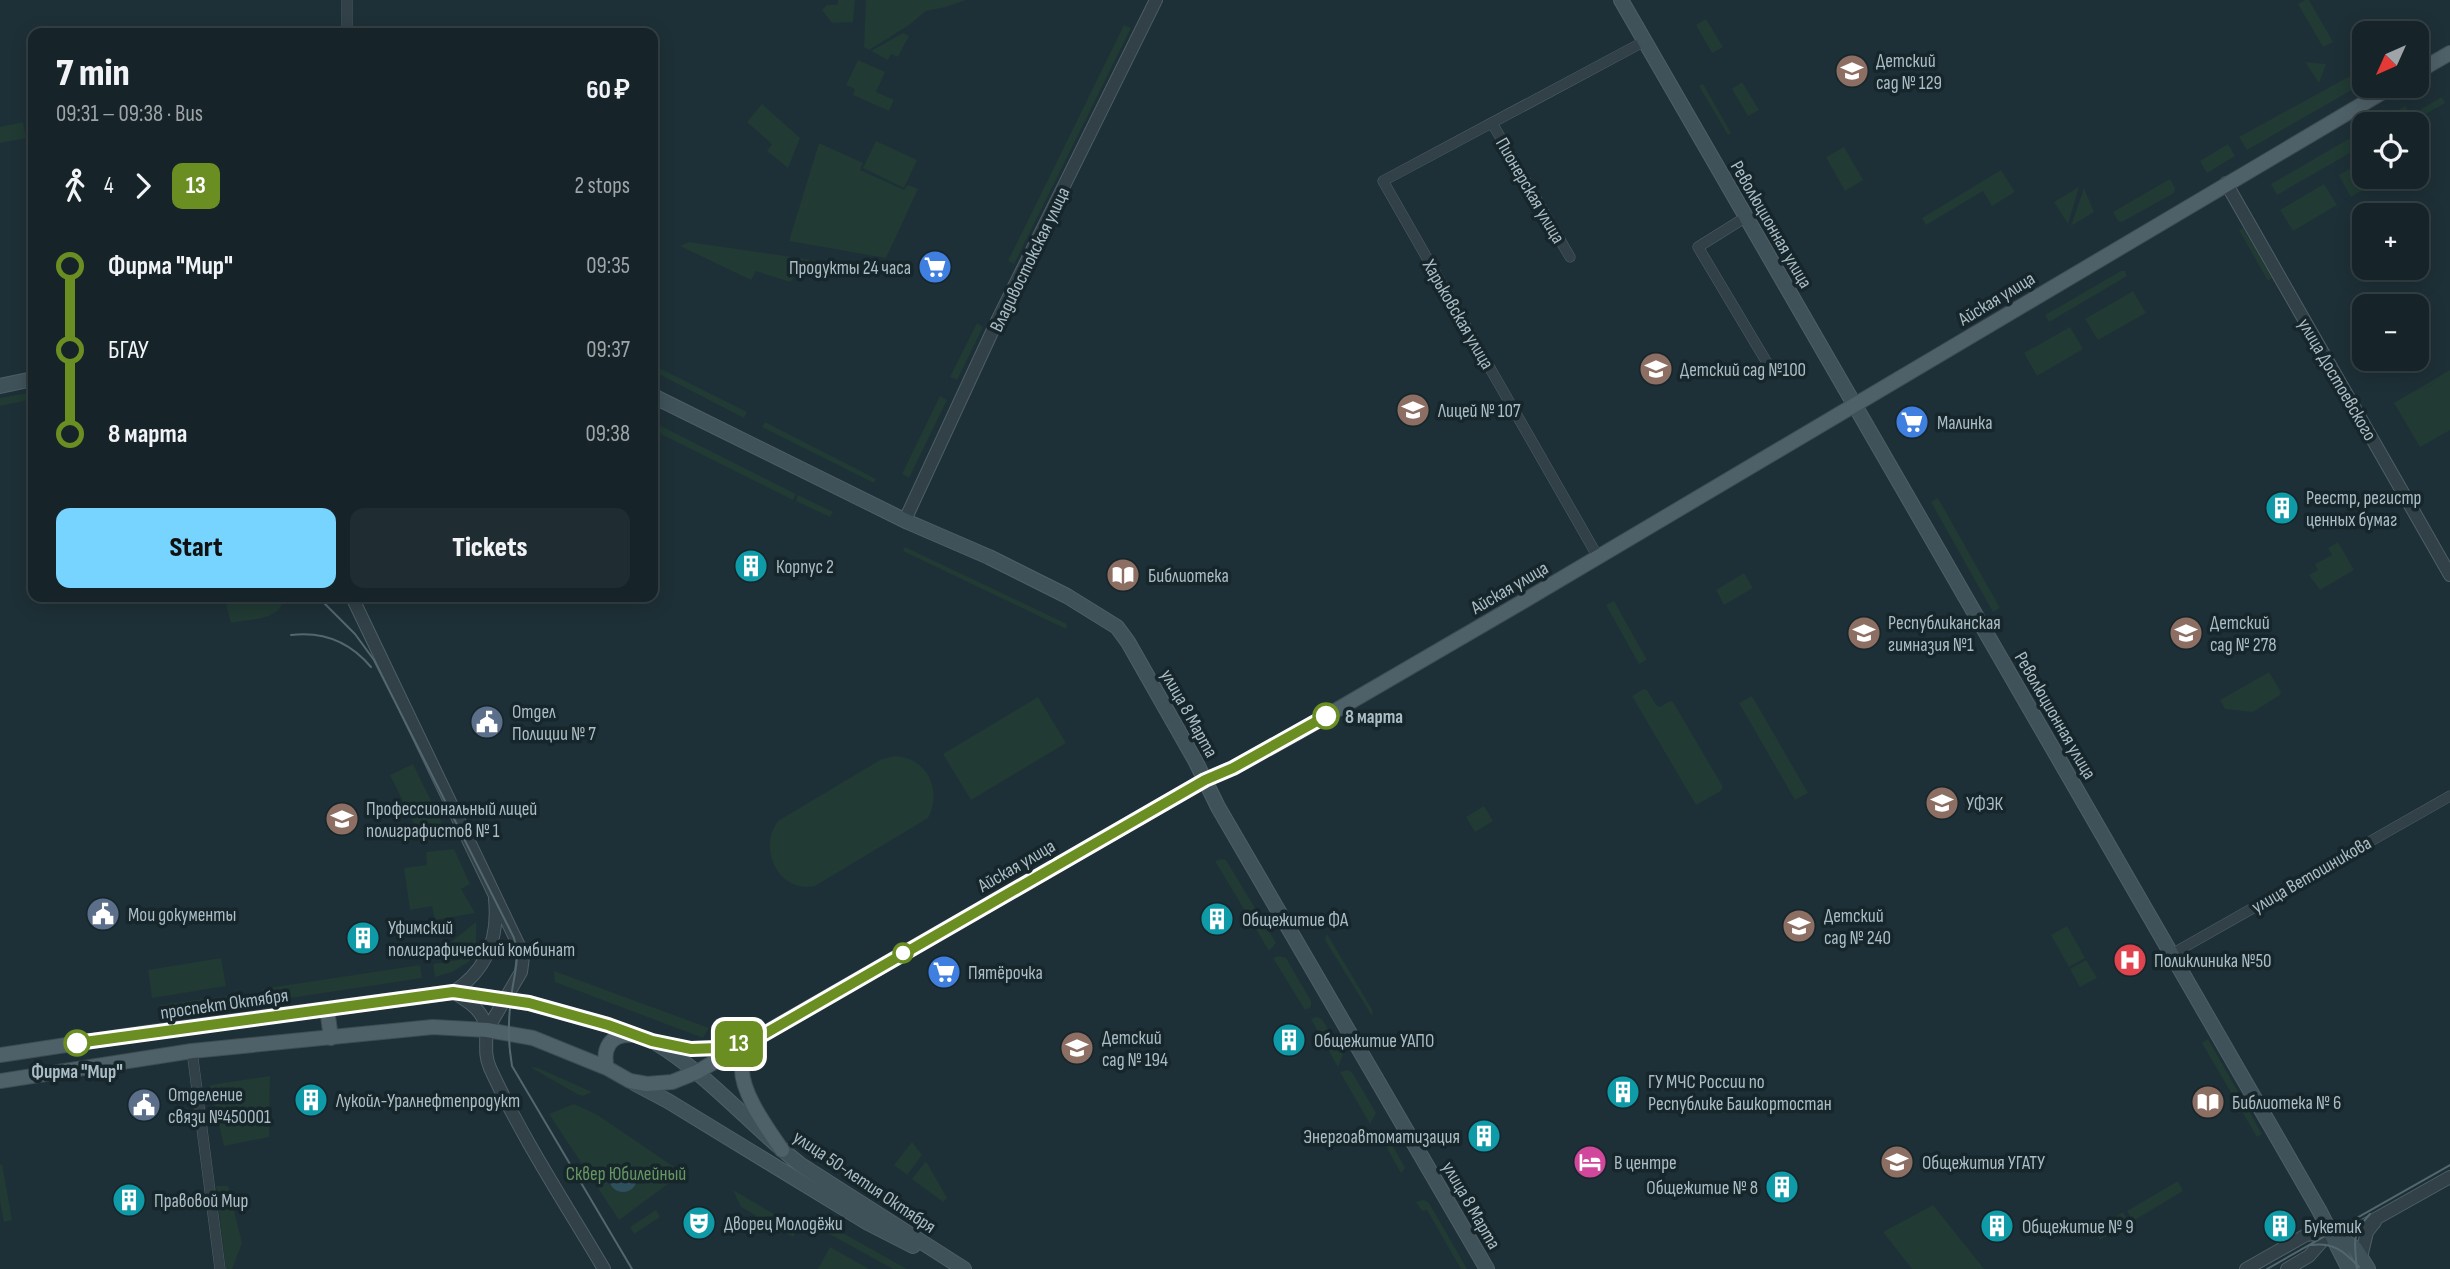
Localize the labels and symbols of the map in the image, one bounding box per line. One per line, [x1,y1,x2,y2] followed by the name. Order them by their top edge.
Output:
[2352,21,2429,98] north arrow
[1876,50,1942,95] place label: Детский сад № 129
[1833,52,1871,90] school or university icon: Детский сад № 129
[1490,134,1569,248] street label: Пионерская улица
[1725,157,1817,293] street label: Революционная улица
[985,183,1075,336] street label: Владивостокская улица
[916,248,954,286] supermarket icon: Продукты 24 часа
[1417,255,1498,374] street label: Харьковская улица
[789,257,911,280] place label: Продукты 24 часа
[1953,267,2039,332] street label: Айская улица
[2292,314,2381,445] street label: улица Достоевского
[1637,350,1675,388] school or university icon: Детский сад №100
[1680,359,1806,382] place label: Детский сад №100
[1394,391,1432,429] school or university icon: Лицей № 107
[1437,400,1521,423] place label: Лицей № 107
[1893,403,1931,441] supermarket icon: Малинка
[1937,412,1992,435] place label: Малинка
[2306,487,2421,532] place label: Реестр, регистр ценных бумаг
[2263,489,2301,527] building icon: Реестр, регистр ценных бумаг
[732,547,770,585] building icon: Корпус 2
[776,556,834,579] place label: Корпус 2
[1104,556,1142,594] library icon: Библиотека
[1466,557,1553,620] street label: Айская улица
[1148,565,1229,588] place label: Библиотека
[1888,612,2001,657] place label: Республиканская гимназия №1
[2210,612,2277,657] place label: Детский сад № 278
[1845,614,1883,652] school or university icon: Республиканская гимназия №1
[2167,614,2205,652] school or university icon: Детский сад № 278
[2009,648,2101,784] street label: Революционная улица
[1155,666,1222,762] street label: улица 8 Марта
[512,701,596,746] place label: Отдел Полиции № 7
[468,703,506,741] public building icon: Отдел Полиции № 7
[1313,703,1339,729] marker: 8 марта
[1345,706,1403,729] place label: 8 марта
[1923,784,1961,822] school or university icon: УФЭК
[1966,793,2004,816] place label: УФЭК
[366,798,537,843] place label: Профессиональный лицей полиграфистов № 1
[323,800,361,838] school or university icon: Профессиональный лицей полиграфистов № 1
[2248,832,2376,919] street label: улица Ветошникова
[973,835,1060,898] street label: Айская улица
[84,895,122,933] public building icon: Мои документы
[1198,900,1236,938] building icon: Общежитие ФА
[128,904,236,927] place label: Мои документы
[1824,905,1891,950] place label: Детский сад № 240
[1780,907,1818,945] school or university icon: Детский сад № 240
[1242,909,1349,932] place label: Общежитие ФА
[388,917,575,962] place label: Уфимский полиграфический комбинат
[344,919,382,957] building icon: Уфимский полиграфический комбинат
[2111,941,2149,979] hospital icon: Поликлиника №50
[893,943,913,963] unlabelled marker
[2154,950,2272,973] place label: Поликлиника №50
[925,953,963,991] supermarket icon: Пятёрочка
[968,962,1043,985] place label: Пятёрочка
[159,984,290,1025] street label: проспект Октября
[708,1021,770,1067] line badge: 13
[1270,1021,1308,1059] building icon: Общежитие УАПО
[1102,1027,1168,1072] place label: Детский сад № 194
[1058,1029,1096,1067] school or university icon: Детский сад № 194
[64,1030,90,1056] marker: Фирма "Мир"
[1314,1030,1434,1053] place label: Общежитие УАПО
[31,1061,123,1084] place label: Фирма "Мир"
[1648,1071,1832,1116] place label: ГУ МЧС России по Республике Башкортостан
[1604,1073,1642,1111] building icon: ГУ МЧС России по Республике Башкортостан
[292,1081,330,1119] building icon: Лукойл-Уралнефтепродукт
[2189,1083,2227,1121] library icon: Библиотека № 6
[168,1084,271,1129] place label: Отделение связи №450001
[125,1086,163,1124] public building icon: Отделение связи №450001
[335,1090,520,1113] place label: Лукойл-Уралнефтепродукт
[2232,1092,2341,1115] place label: Библиотека № 6
[1465,1117,1503,1155] building icon: Энергоавтоматизация
[788,1126,940,1239] street label: улица 50-летия Октября
[1303,1126,1460,1149] place label: Энергоавтоматизация
[1571,1143,1609,1181] hotel icon: В центре
[1878,1143,1916,1181] school or university icon: Общежития УГАТУ
[1614,1152,1677,1175] place label: В центре
[1922,1152,2045,1175] place label: Общежития УГАТУ
[1436,1158,1505,1254] street label: улица 8 Марта
[566,1163,686,1186] park label: Сквер Юбилейный
[1763,1168,1801,1206] building icon: Общежитие № 8
[1646,1177,1758,1200] place label: Общежитие № 8
[110,1181,148,1219] building icon: Правовой Мир
[154,1190,248,1213] place label: Правовой Мир
[680,1204,718,1242] theatre icon: Дворец Молодёжи
[1978,1207,2016,1245] building icon: Общежитие № 9
[2261,1207,2299,1245] building icon: Букетик
[724,1213,843,1236] place label: Дворец Молодёжи
[2022,1216,2134,1239] place label: Общежитие № 9
[2304,1216,2362,1239] place label: Букетик

